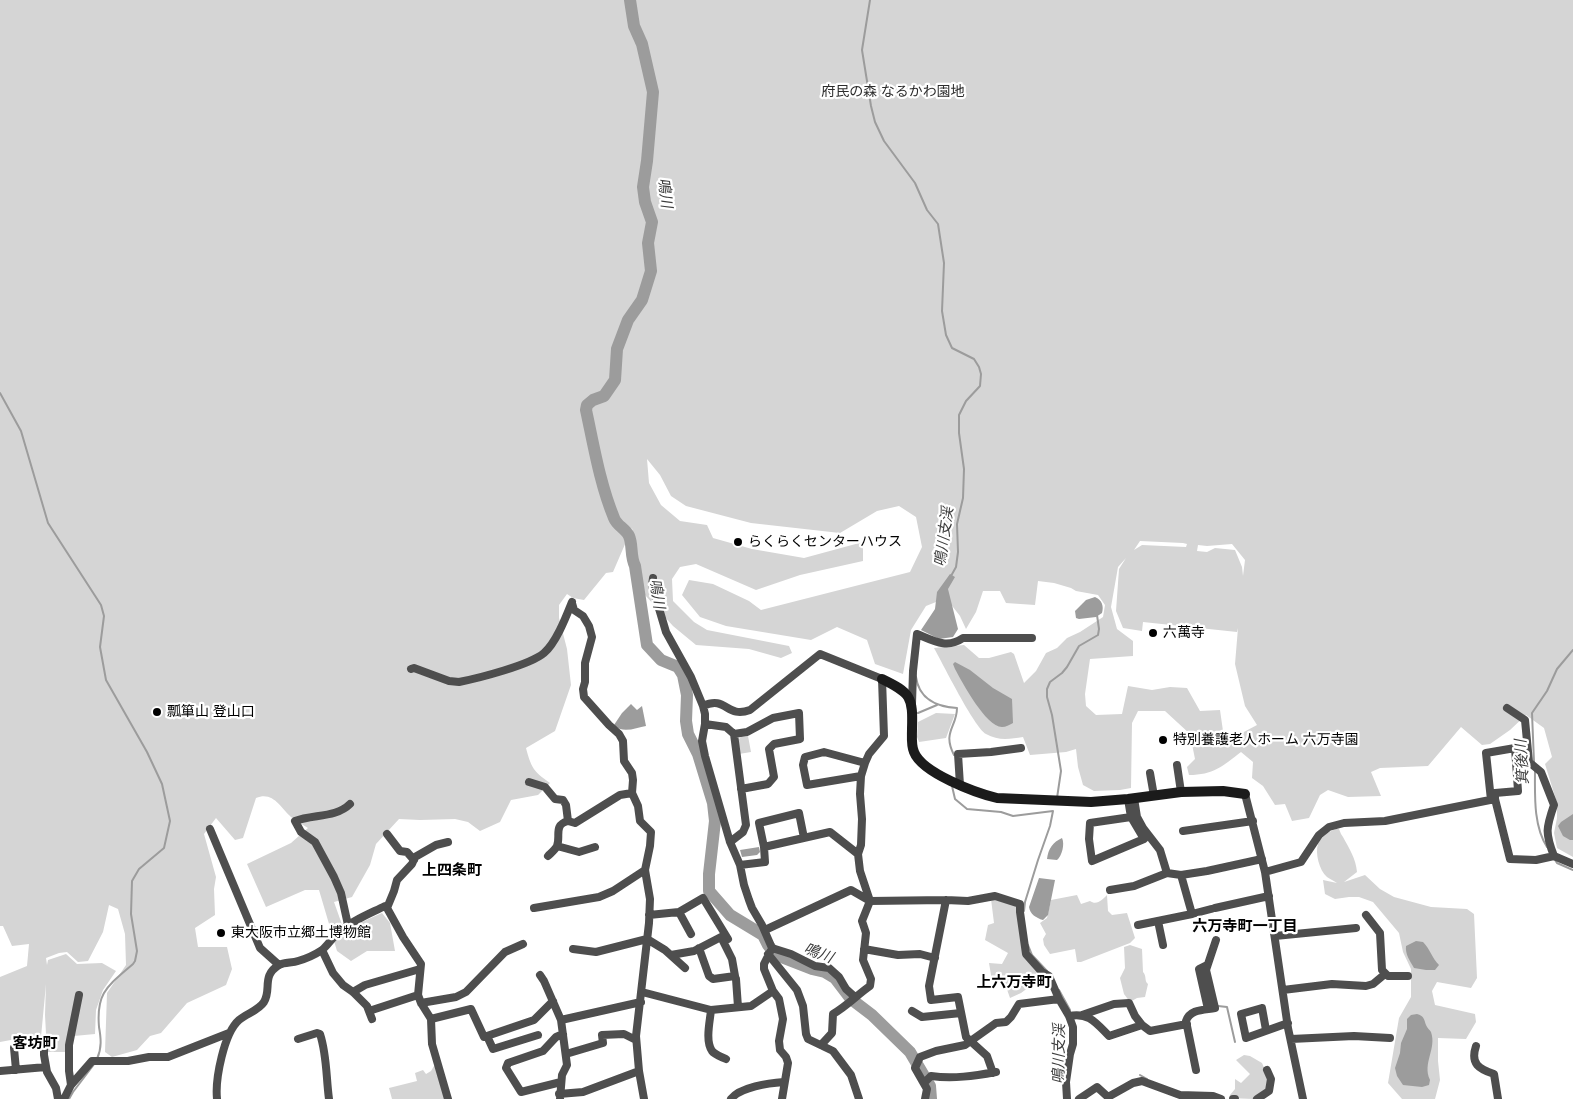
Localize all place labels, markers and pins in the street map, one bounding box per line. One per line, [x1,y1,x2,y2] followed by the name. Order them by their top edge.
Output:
[748,534,902,550] place label: らくらくセンターハウス
[732,536,744,548] marker: らくらくセンターハウス
[1163,625,1205,641] place label: 六萬寺
[1147,627,1159,639] marker: 六萬寺
[167,704,255,720] place label: 瓢箪山 登山口
[151,706,163,718] marker: 瓢箪山 登山口
[1173,732,1359,748] place label: 特別養護老人ホーム 六万寺園
[1157,734,1169,746] marker: 特別養護老人ホーム 六万寺園
[231,925,371,941] place label: 東大阪市立郷土博物館
[215,927,227,939] marker: 東大阪市立郷土博物館

